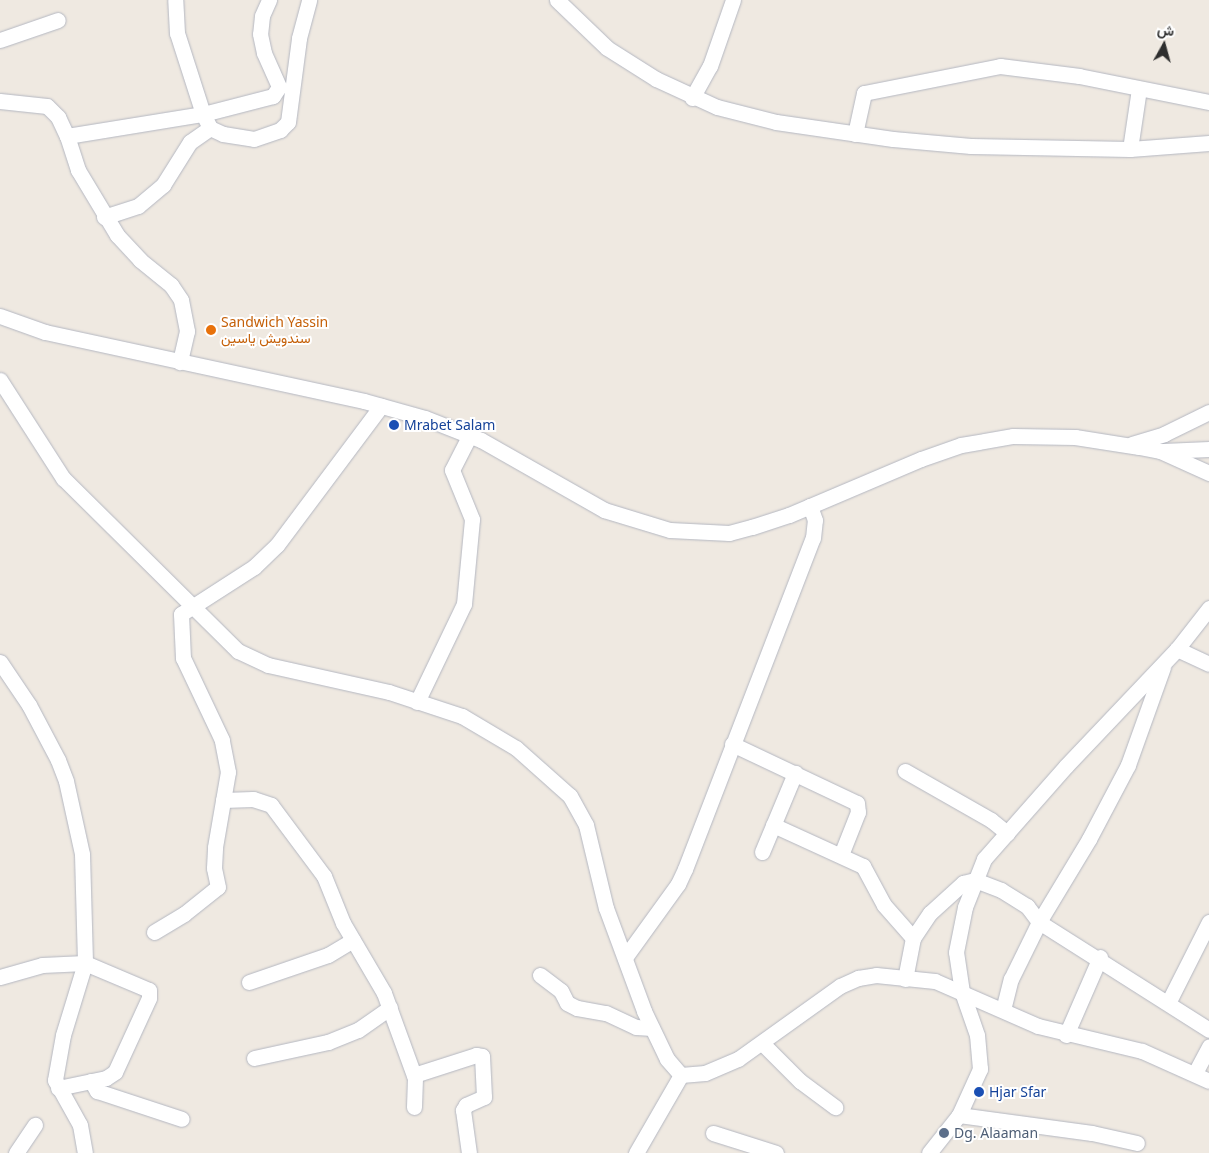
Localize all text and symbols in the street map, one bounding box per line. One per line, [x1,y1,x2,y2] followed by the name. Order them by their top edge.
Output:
[1156,19,1175,40] text: ش
[1139,20,1189,70] north arrow
[221,314,328,347] place label: Sandwich Yassin سندويش ياسين
[205,324,217,336] marker: Sandwich Yassin سندويش ياسين
[404,417,495,433] place label: Mrabet Salam
[388,419,400,431] marker: Mrabet Salam
[989,1084,1046,1100] place label: Hjar Sfar
[973,1086,985,1098] marker: Hjar Sfar
[954,1125,1038,1141] place label: Dg. Alaaman
[938,1127,950,1139] marker: Dg. Alaaman

